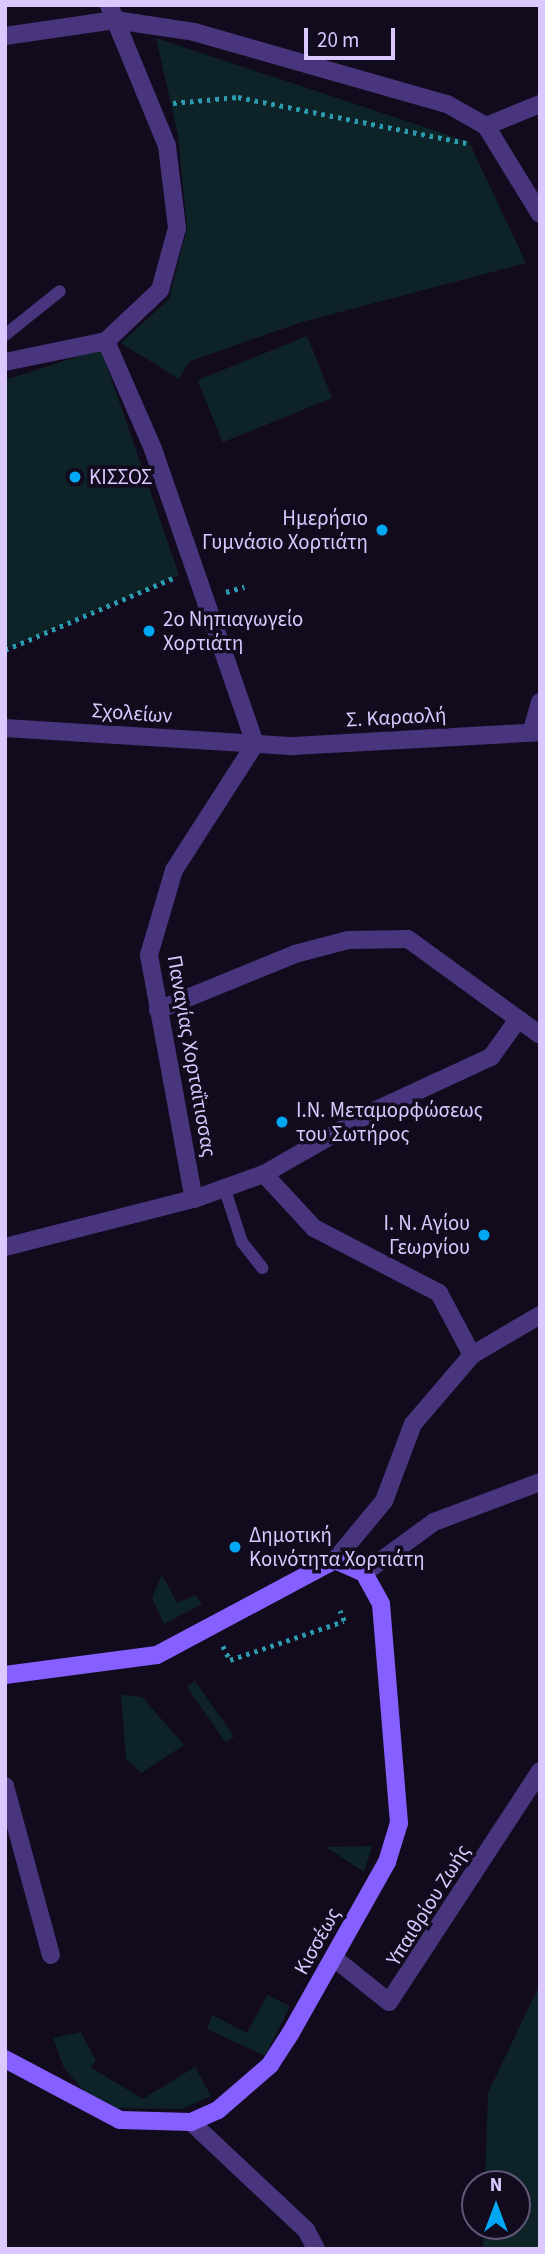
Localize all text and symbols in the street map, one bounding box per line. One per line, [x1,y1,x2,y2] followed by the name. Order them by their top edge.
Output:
[307,14,398,58] scale bar
[317,25,359,55] text: 20 m
[89,464,152,490] place label: ΚΙΣΣΟΣ
[67,469,83,485] marker: ΚΙΣΣΟΣ
[202,505,368,555] place label: Ημερήσιο Γυμνάσιο Χορτιάτη
[374,522,390,538] marker: Ημερήσιο Γυμνάσιο Χορτιάτη
[163,606,303,656] place label: 2ο Νηπιαγωγείο Χορτιάτη
[141,623,157,639] marker: 2ο Νηπιαγωγείο Χορτιάτη
[91,698,173,728] street label: Σχολείων
[345,702,447,732] street label: Σ. Καραολή
[162,953,222,1159] street label: Παναγίας Χορταΐτισσας
[296,1097,483,1147] place label: I.N. Μεταμορφώσεως του Σωτήρος
[274,1114,290,1130] marker: I.N. Μεταμορφώσεως του Σωτήρος
[383,1210,470,1260] place label: Ι. Ν. Αγίου Γεωργίου
[476,1227,492,1243] marker: Ι. Ν. Αγίου Γεωργίου
[249,1522,425,1572] place label: Δημοτική Κοινότητα Χορτιάτη
[227,1539,243,1555] marker: Δημοτική Κοινότητα Χορτιάτη
[381,1840,475,1970] street label: Υπαιθρίου Ζωής
[288,1903,346,1979] street label: Κισσέως
[461,2170,531,2240] north arrow
[490,2172,502,2199] text: N

